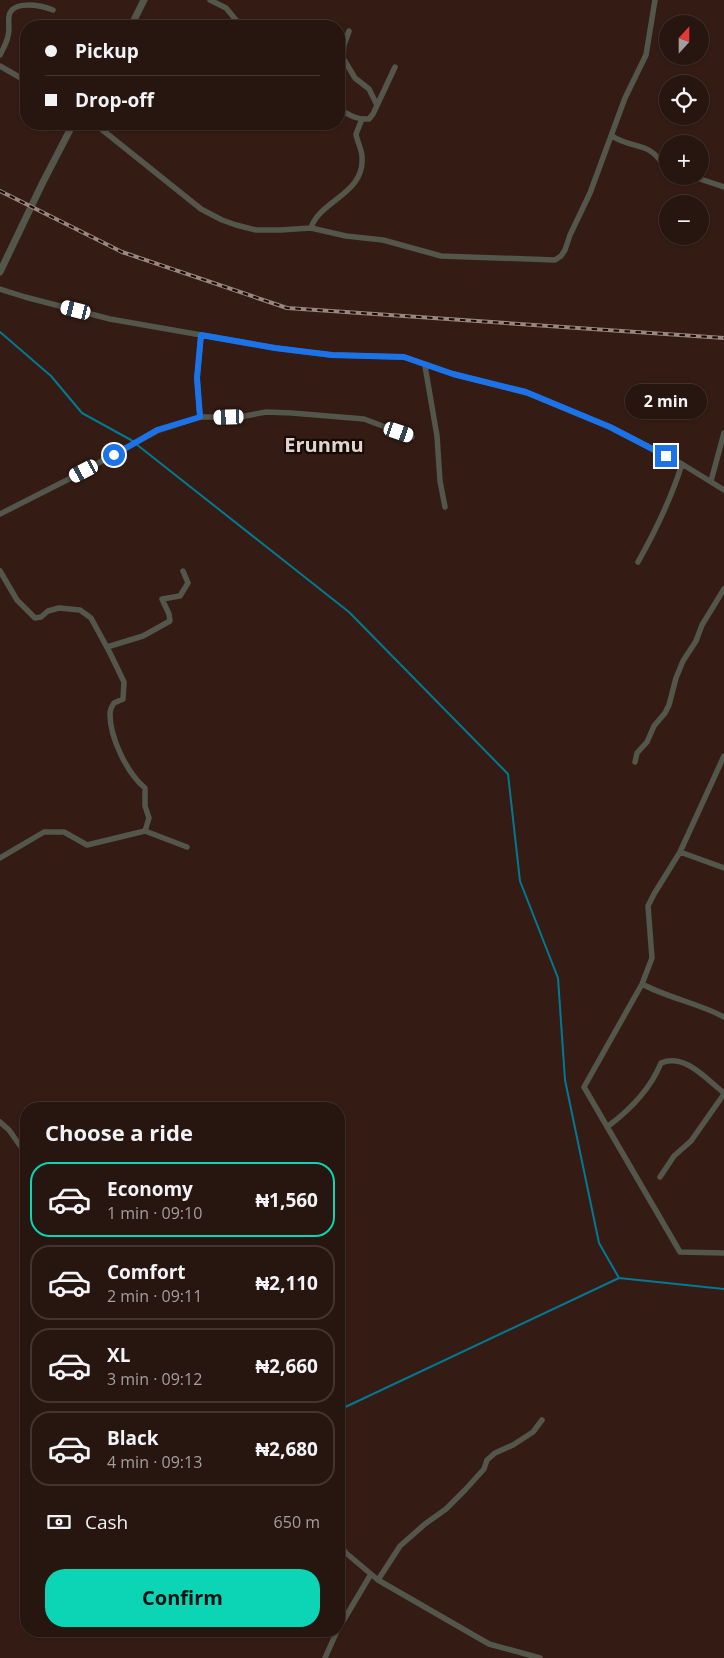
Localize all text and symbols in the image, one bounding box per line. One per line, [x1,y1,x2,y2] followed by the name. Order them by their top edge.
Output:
[659,15,709,65] north arrow
[659,15,709,245] map controls
[75,38,139,64] text: Pickup
[659,75,709,125] button: locate
[75,87,154,113] text: Drop-off
[659,135,709,185] button: +
[659,195,709,245] button: −
[59,299,92,321] car
[625,384,707,418] callout: 2 min
[644,390,688,412] text: 2 min
[213,409,244,425] car
[382,420,415,444] car
[284,431,364,458] district label: Erunmu
[103,444,125,466] route start
[655,445,677,467] route end
[67,457,100,485] car
[45,1117,193,1147] text: Choose a ride
[107,1176,193,1202] text: Economy
[47,1177,92,1222] icon: car
[255,1187,318,1213] text: ₦1,560
[107,1202,202,1224] text: 1 min · 09:10
[107,1259,186,1285] text: Comfort
[47,1260,92,1305] icon: car
[255,1270,318,1296] text: ₦2,110
[107,1285,202,1307] text: 2 min · 09:11
[107,1342,130,1368] text: XL
[47,1343,92,1388] icon: car
[255,1353,318,1379] text: ₦2,660
[107,1368,202,1390] text: 3 min · 09:12
[107,1425,159,1451] text: Black
[47,1426,92,1471] icon: car
[255,1436,318,1462] text: ₦2,680
[107,1451,202,1473] text: 4 min · 09:13
[45,1508,73,1536] icon: cash
[85,1509,128,1535] text: Cash
[274,1511,320,1533] text: 650 m
[45,1569,320,1627] button: Confirm

